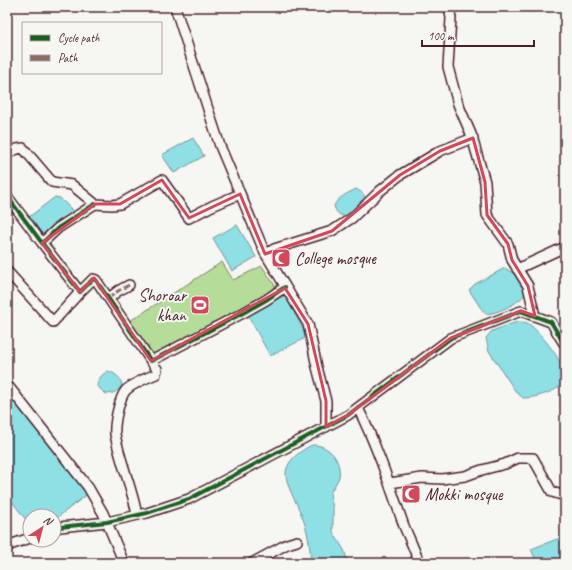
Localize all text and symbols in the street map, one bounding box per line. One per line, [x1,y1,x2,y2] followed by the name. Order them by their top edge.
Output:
[22,22,162,74] legend
[422,22,534,48] scale bar
[428,28,455,44] text: 100 m
[58,30,100,46] text: Cycle path
[58,50,78,66] text: Path
[270,247,292,269] mosque icon: College mosque
[295,248,377,269] place label: College mosque
[138,285,188,326] place label: Shoroar khan
[189,294,211,316] sports icon: Shoroar khan
[400,483,422,505] mosque icon: Mokki mosque
[425,484,504,505] place label: Mokki mosque
[22,508,62,548] north arrow
[41,512,57,529] text: N

